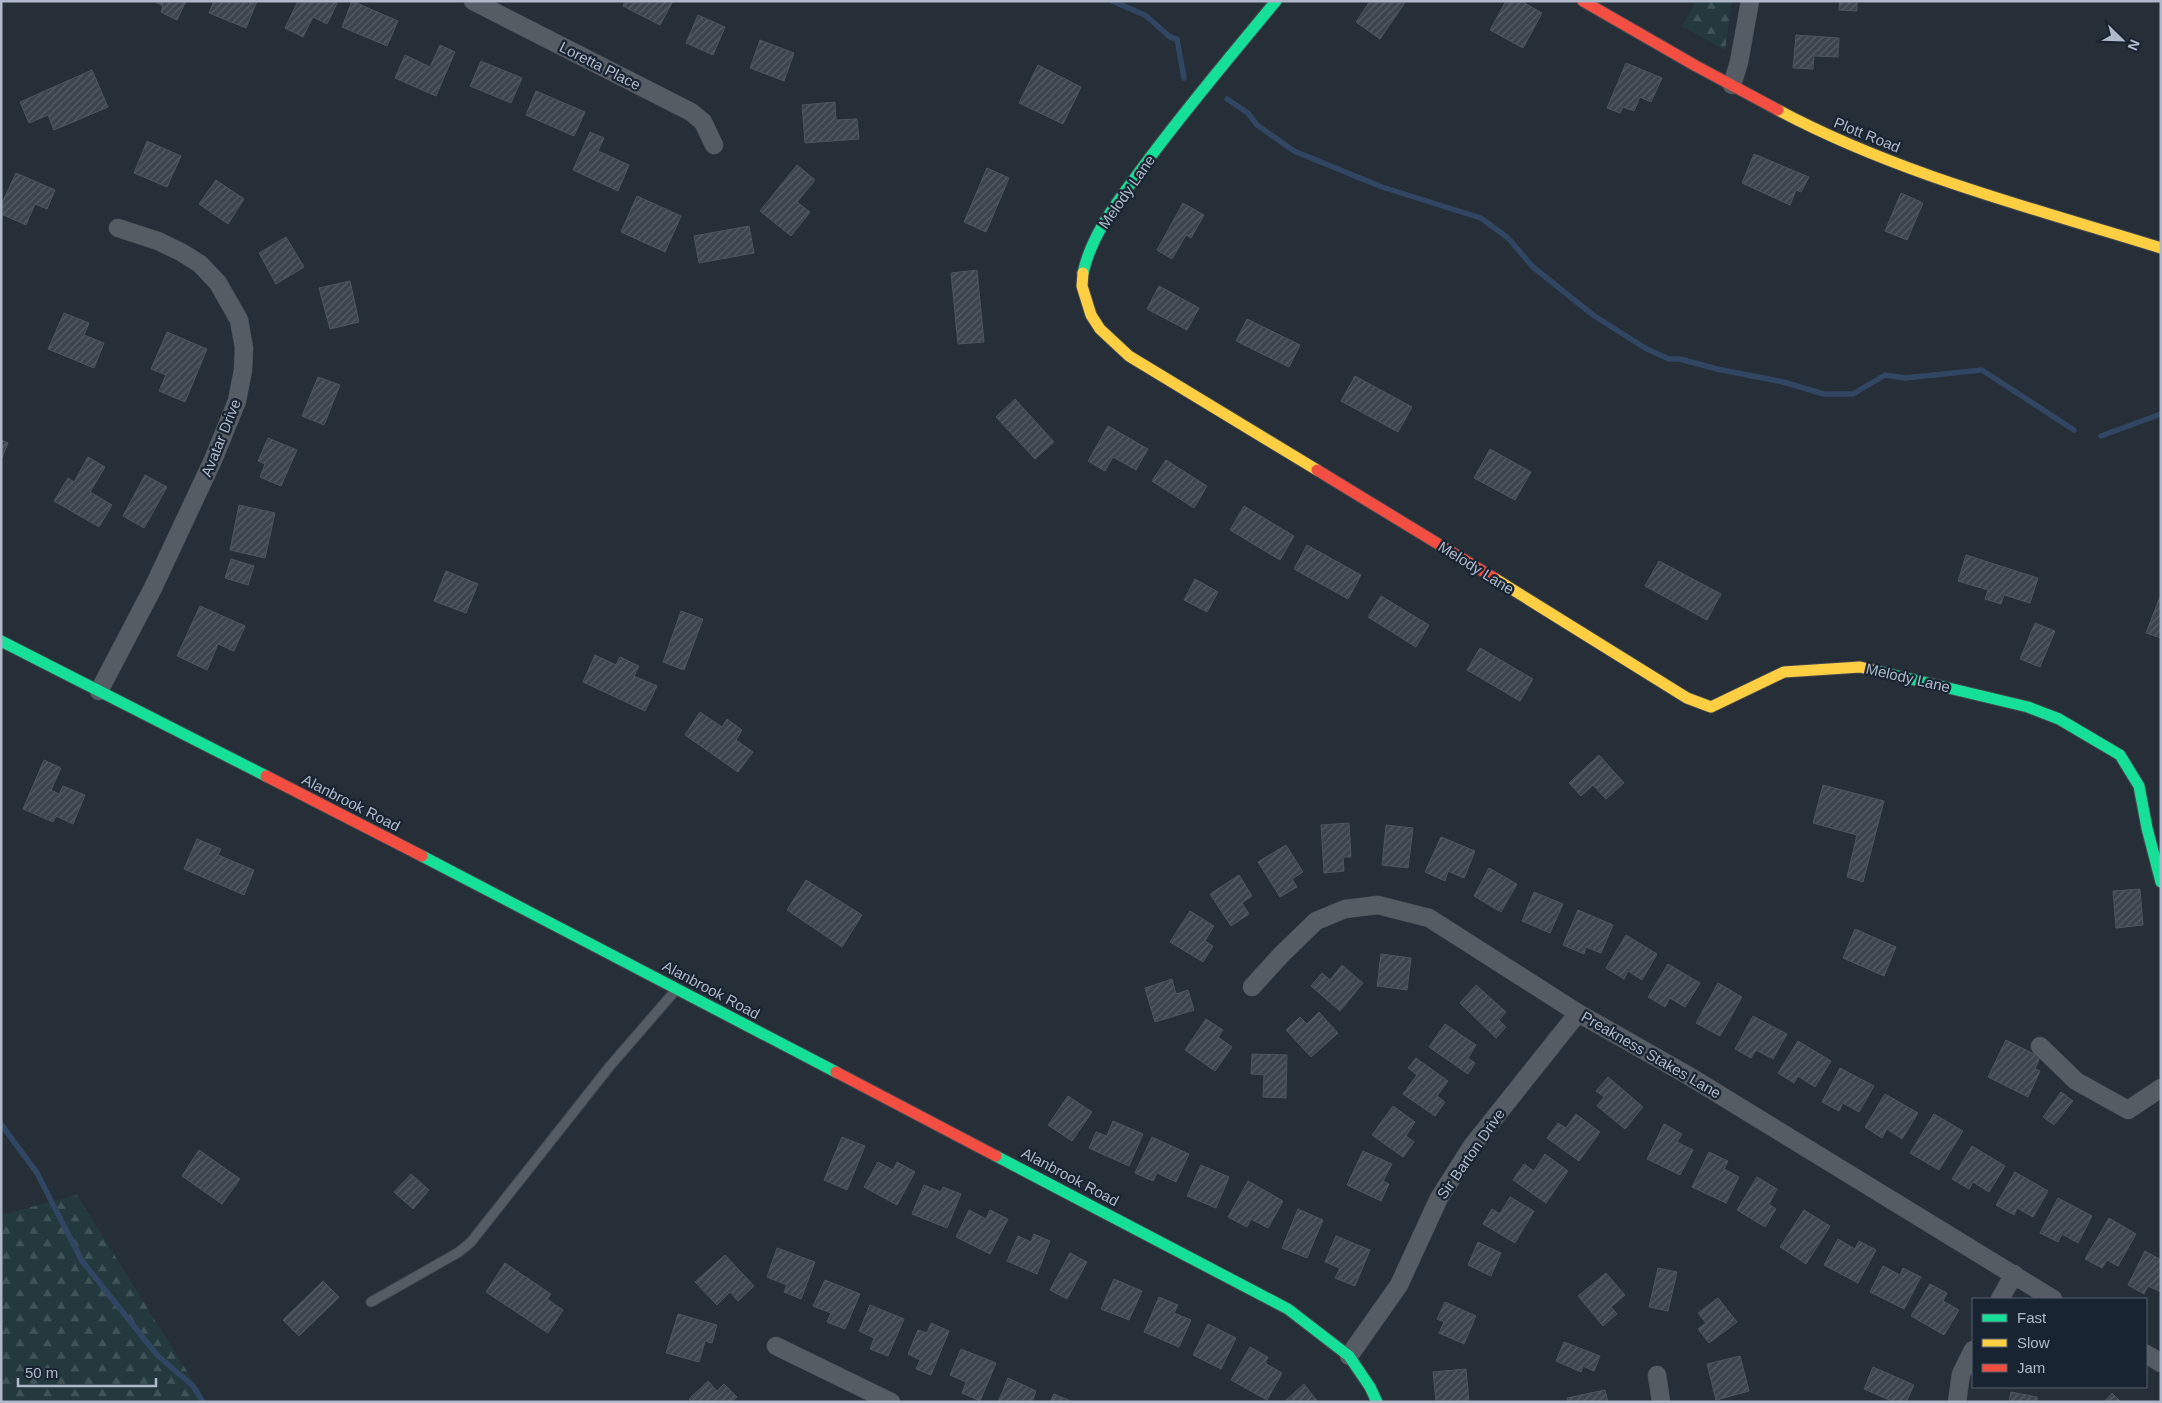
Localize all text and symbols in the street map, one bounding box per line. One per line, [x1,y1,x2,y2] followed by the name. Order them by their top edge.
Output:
[2097,15,2147,65] north arrow
[2125,37,2143,53] text: N
[557,38,643,93] street label: Loretta Place
[1832,114,1903,156] street label: Plott Road
[1095,152,1158,232] street label: Melody Lane
[197,396,244,479] street label: Avatar Drive
[1435,538,1517,598] street label: Melody Lane
[1864,660,1952,695] street label: Melody Lane
[299,771,403,835] street label: Alanbrook Road
[660,957,763,1022] street label: Alanbrook Road
[1578,1008,1724,1102] street label: Preakness Stakes Lane
[1433,1105,1508,1202] street label: Sir Barton Drive
[1019,1144,1122,1209] street label: Alanbrook Road
[1972,1298,2147,1388] legend
[2017,1309,2047,1326] text: Fast
[2017,1334,2050,1351] text: Slow
[18,1356,155,1388] scale bar
[2017,1359,2045,1376] text: Jam
[25,1364,58,1381] text: 50 m

